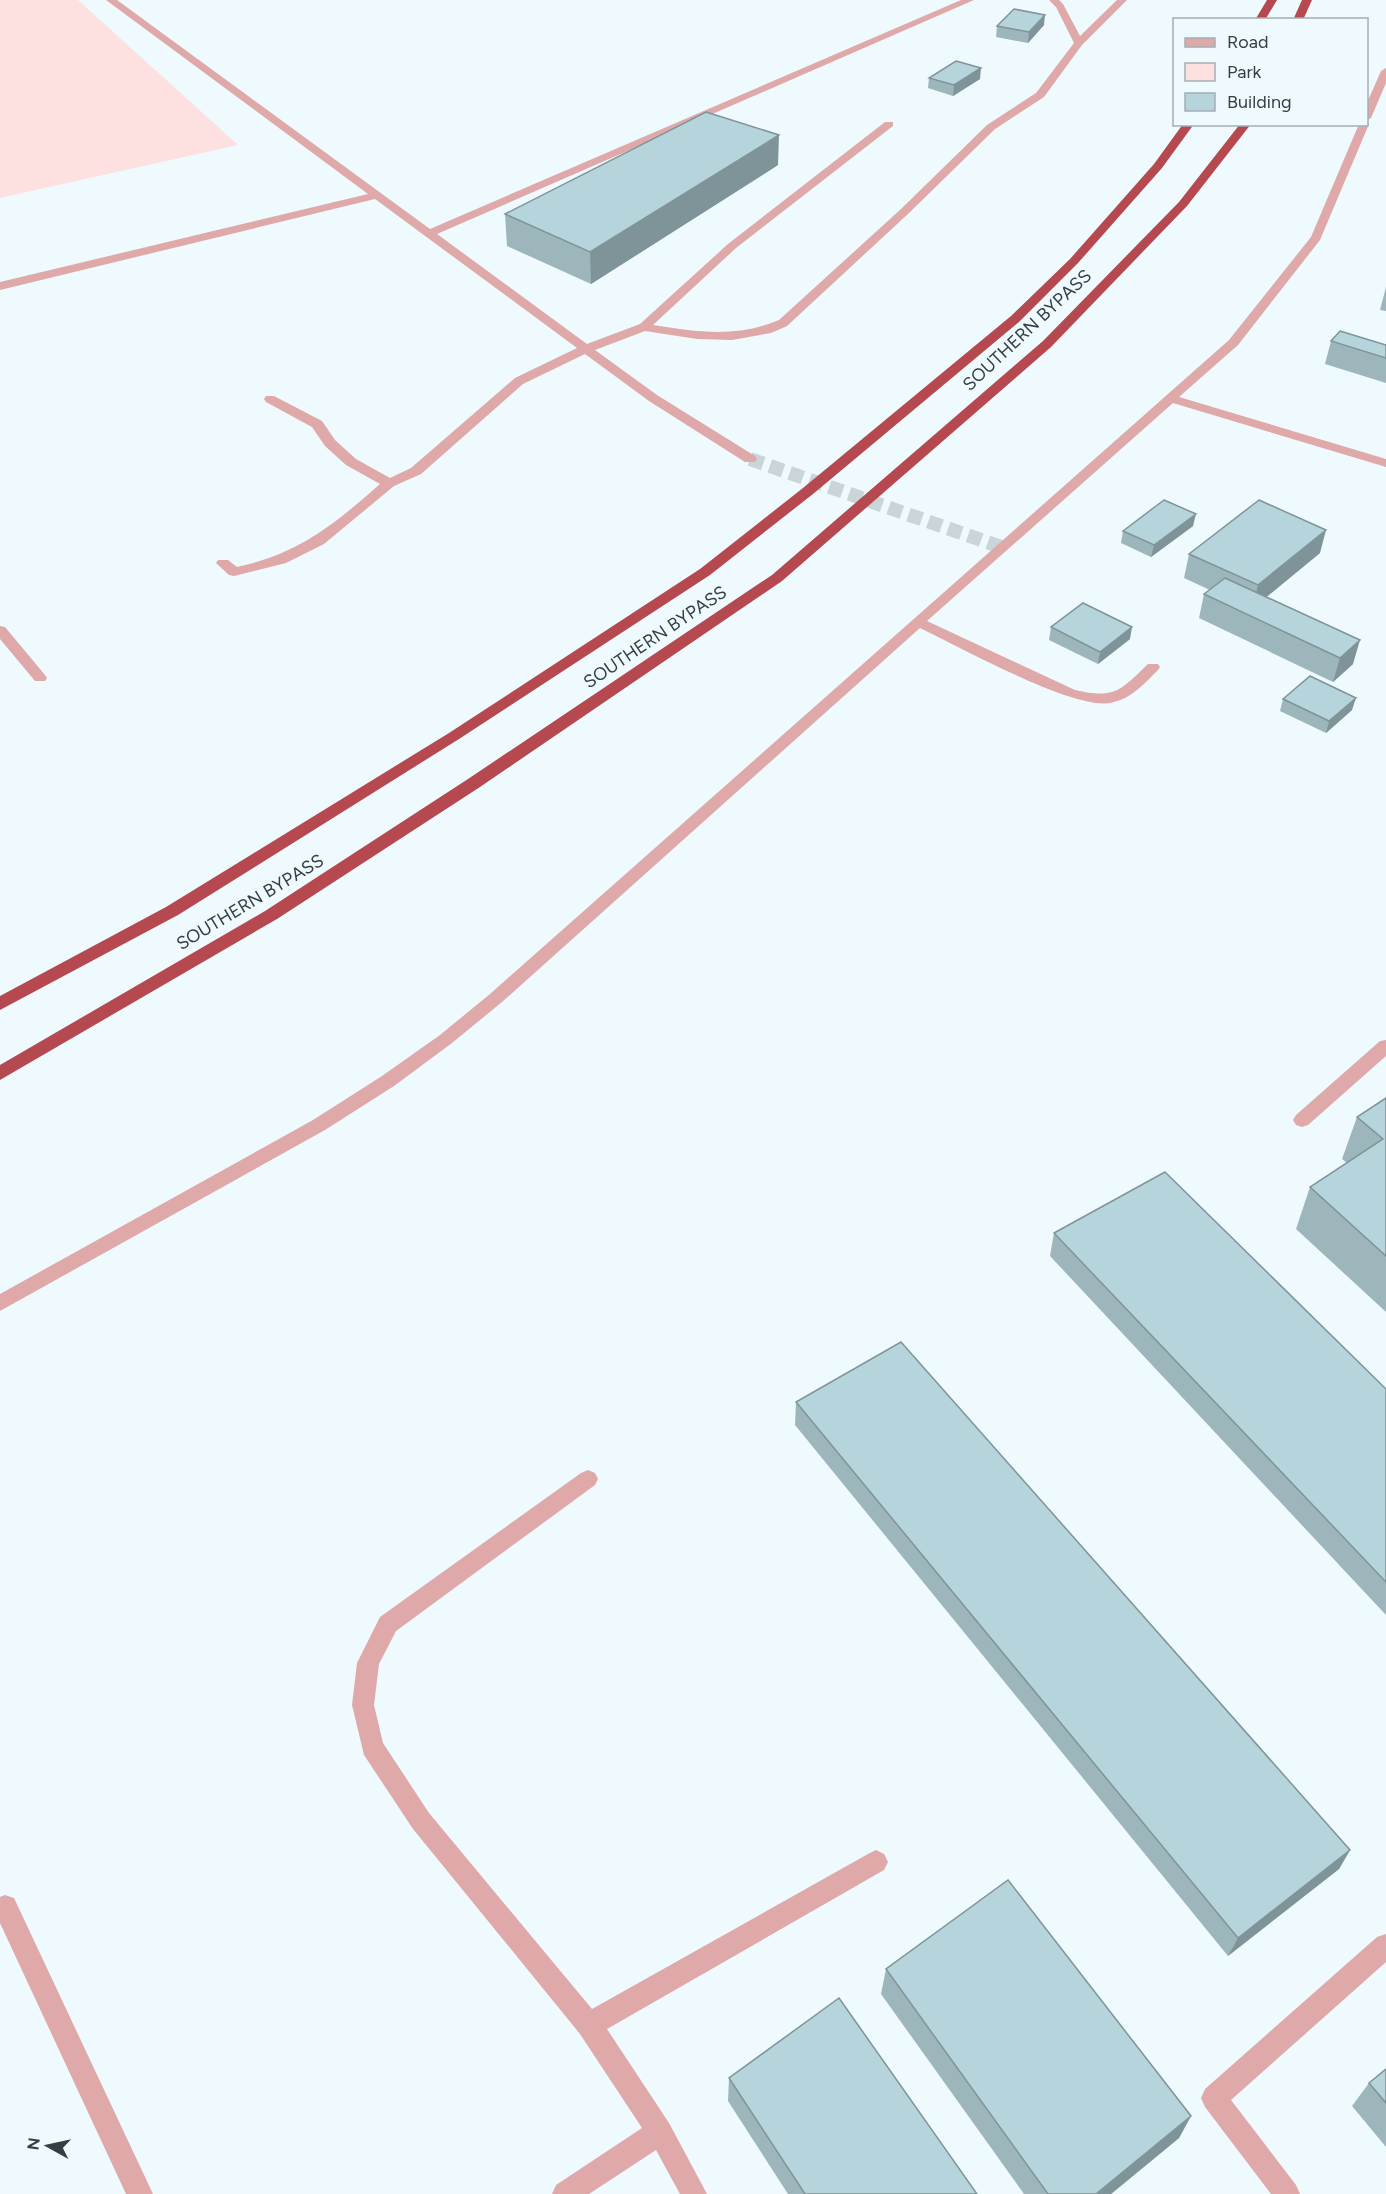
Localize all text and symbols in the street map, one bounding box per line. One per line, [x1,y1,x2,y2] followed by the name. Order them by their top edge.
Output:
[1173,18,1368,126] legend
[1227,31,1268,53] text: Road
[1227,61,1262,83] text: Park
[1227,91,1292,113] text: Building
[958,265,1096,395] street label: SOUTHERN BYPASS
[579,581,731,693] street label: SOUTHERN BYPASS
[172,849,328,955] street label: SOUTHERN BYPASS
[18,2116,78,2176] north arrow
[23,2137,44,2151] text: N

